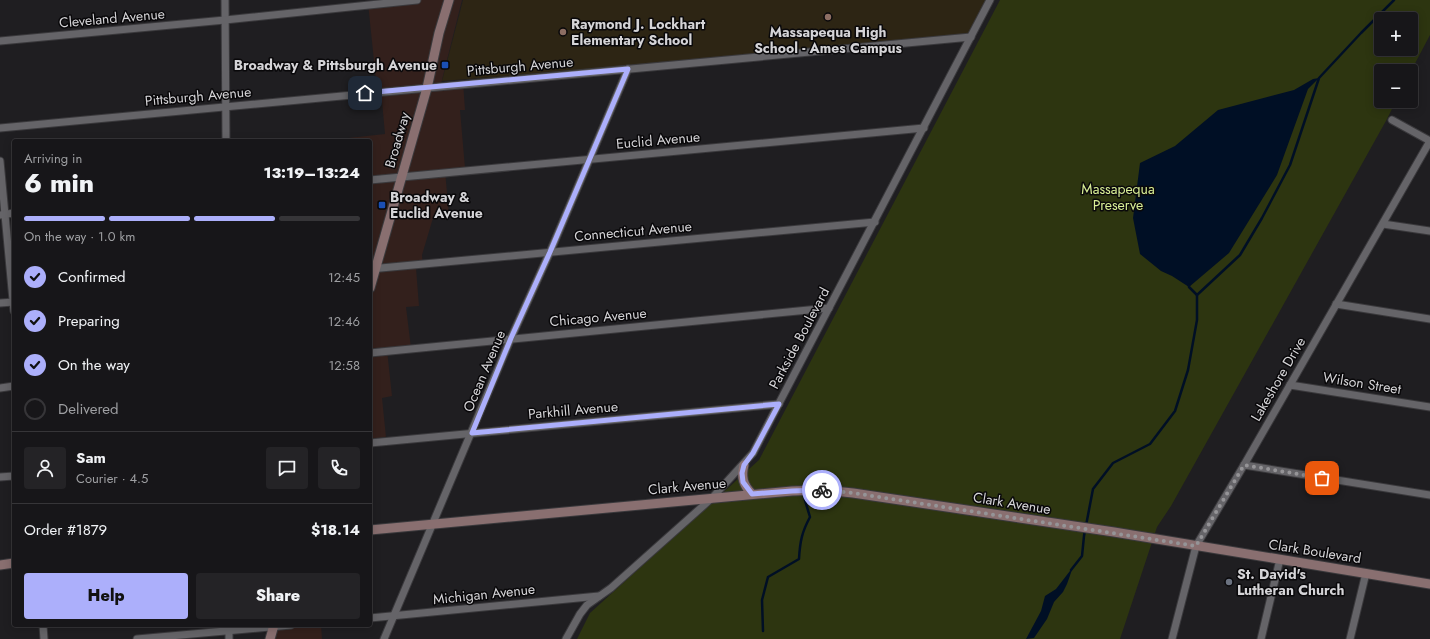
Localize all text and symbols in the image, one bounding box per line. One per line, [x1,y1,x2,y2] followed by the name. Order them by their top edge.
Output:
[58,3,166,33] street label: Cleveland Avenue
[823,12,833,22] marker: Massapequa High School - Ames Campus
[1374,12,1418,108] map controls
[1374,12,1418,56] button: +
[571,14,706,50] place label: Raymond J. Lockhart Elementary School
[754,22,902,58] place label: Massapequa High School - Ames Campus
[558,27,568,37] marker: Raymond J. Lockhart Elementary School
[466,51,574,81] street label: Pittsburgh Avenue
[234,55,437,75] place label: Broadway & Pittsburgh Avenue
[440,60,450,70] marker: Broadway & Pittsburgh Avenue
[1374,64,1418,108] button: −
[348,76,382,110] pin
[144,81,252,111] street label: Pittsburgh Avenue
[354,82,376,104] icon: home
[380,109,415,170] street label: Broadway
[615,126,701,154] street label: Euclid Avenue
[24,149,82,168] text: Arriving in
[264,162,360,184] text: 13:19–13:24
[24,164,94,202] text: 6 min
[1081,179,1155,215] park label: Massapequa Preserve
[390,187,483,223] place label: Broadway & Euclid Avenue
[377,200,387,210] marker: Broadway & Euclid Avenue
[573,216,693,246] street label: Connecticut Avenue
[24,227,135,246] text: On the way · 1.0 km
[24,266,46,288] icon: check
[58,266,126,288] text: Confirmed
[328,268,360,287] text: 12:45
[764,284,834,392] street label: Parkside Boulevard
[549,303,647,331] street label: Chicago Avenue
[24,310,46,332] icon: check
[58,310,120,332] text: Preparing
[328,312,360,331] text: 12:46
[458,327,510,415] street label: Ocean Avenue
[1246,333,1310,425] street label: Lakeshore Drive
[24,354,46,376] icon: check
[58,354,130,376] text: On the way
[328,356,360,375] text: 12:58
[1321,367,1403,399] street label: Wilson Street
[527,396,619,424] street label: Parkhill Avenue
[58,398,119,420] text: Delivered
[24,447,66,489] button: person
[76,447,106,469] text: Sam
[266,447,308,489] button: chat
[318,447,360,489] button: phone
[1305,461,1339,495] pin
[1311,467,1333,489] icon: bag
[76,469,148,488] text: Courier · 4.5
[802,470,842,510] courier
[647,473,727,499] street label: Clark Avenue
[811,479,833,501] icon: bike
[972,487,1052,519] street label: Clark Avenue
[24,519,107,541] text: Order #1879
[311,519,360,541] text: $18.14
[1267,534,1363,568] street label: Clark Boulevard
[1237,564,1344,600] place label: St. David's Lutheran Church
[24,573,188,619] button: Help
[196,573,360,619] button: Share
[1224,577,1234,587] marker: St. David's Lutheran Church
[432,579,536,609] street label: Michigan Avenue

